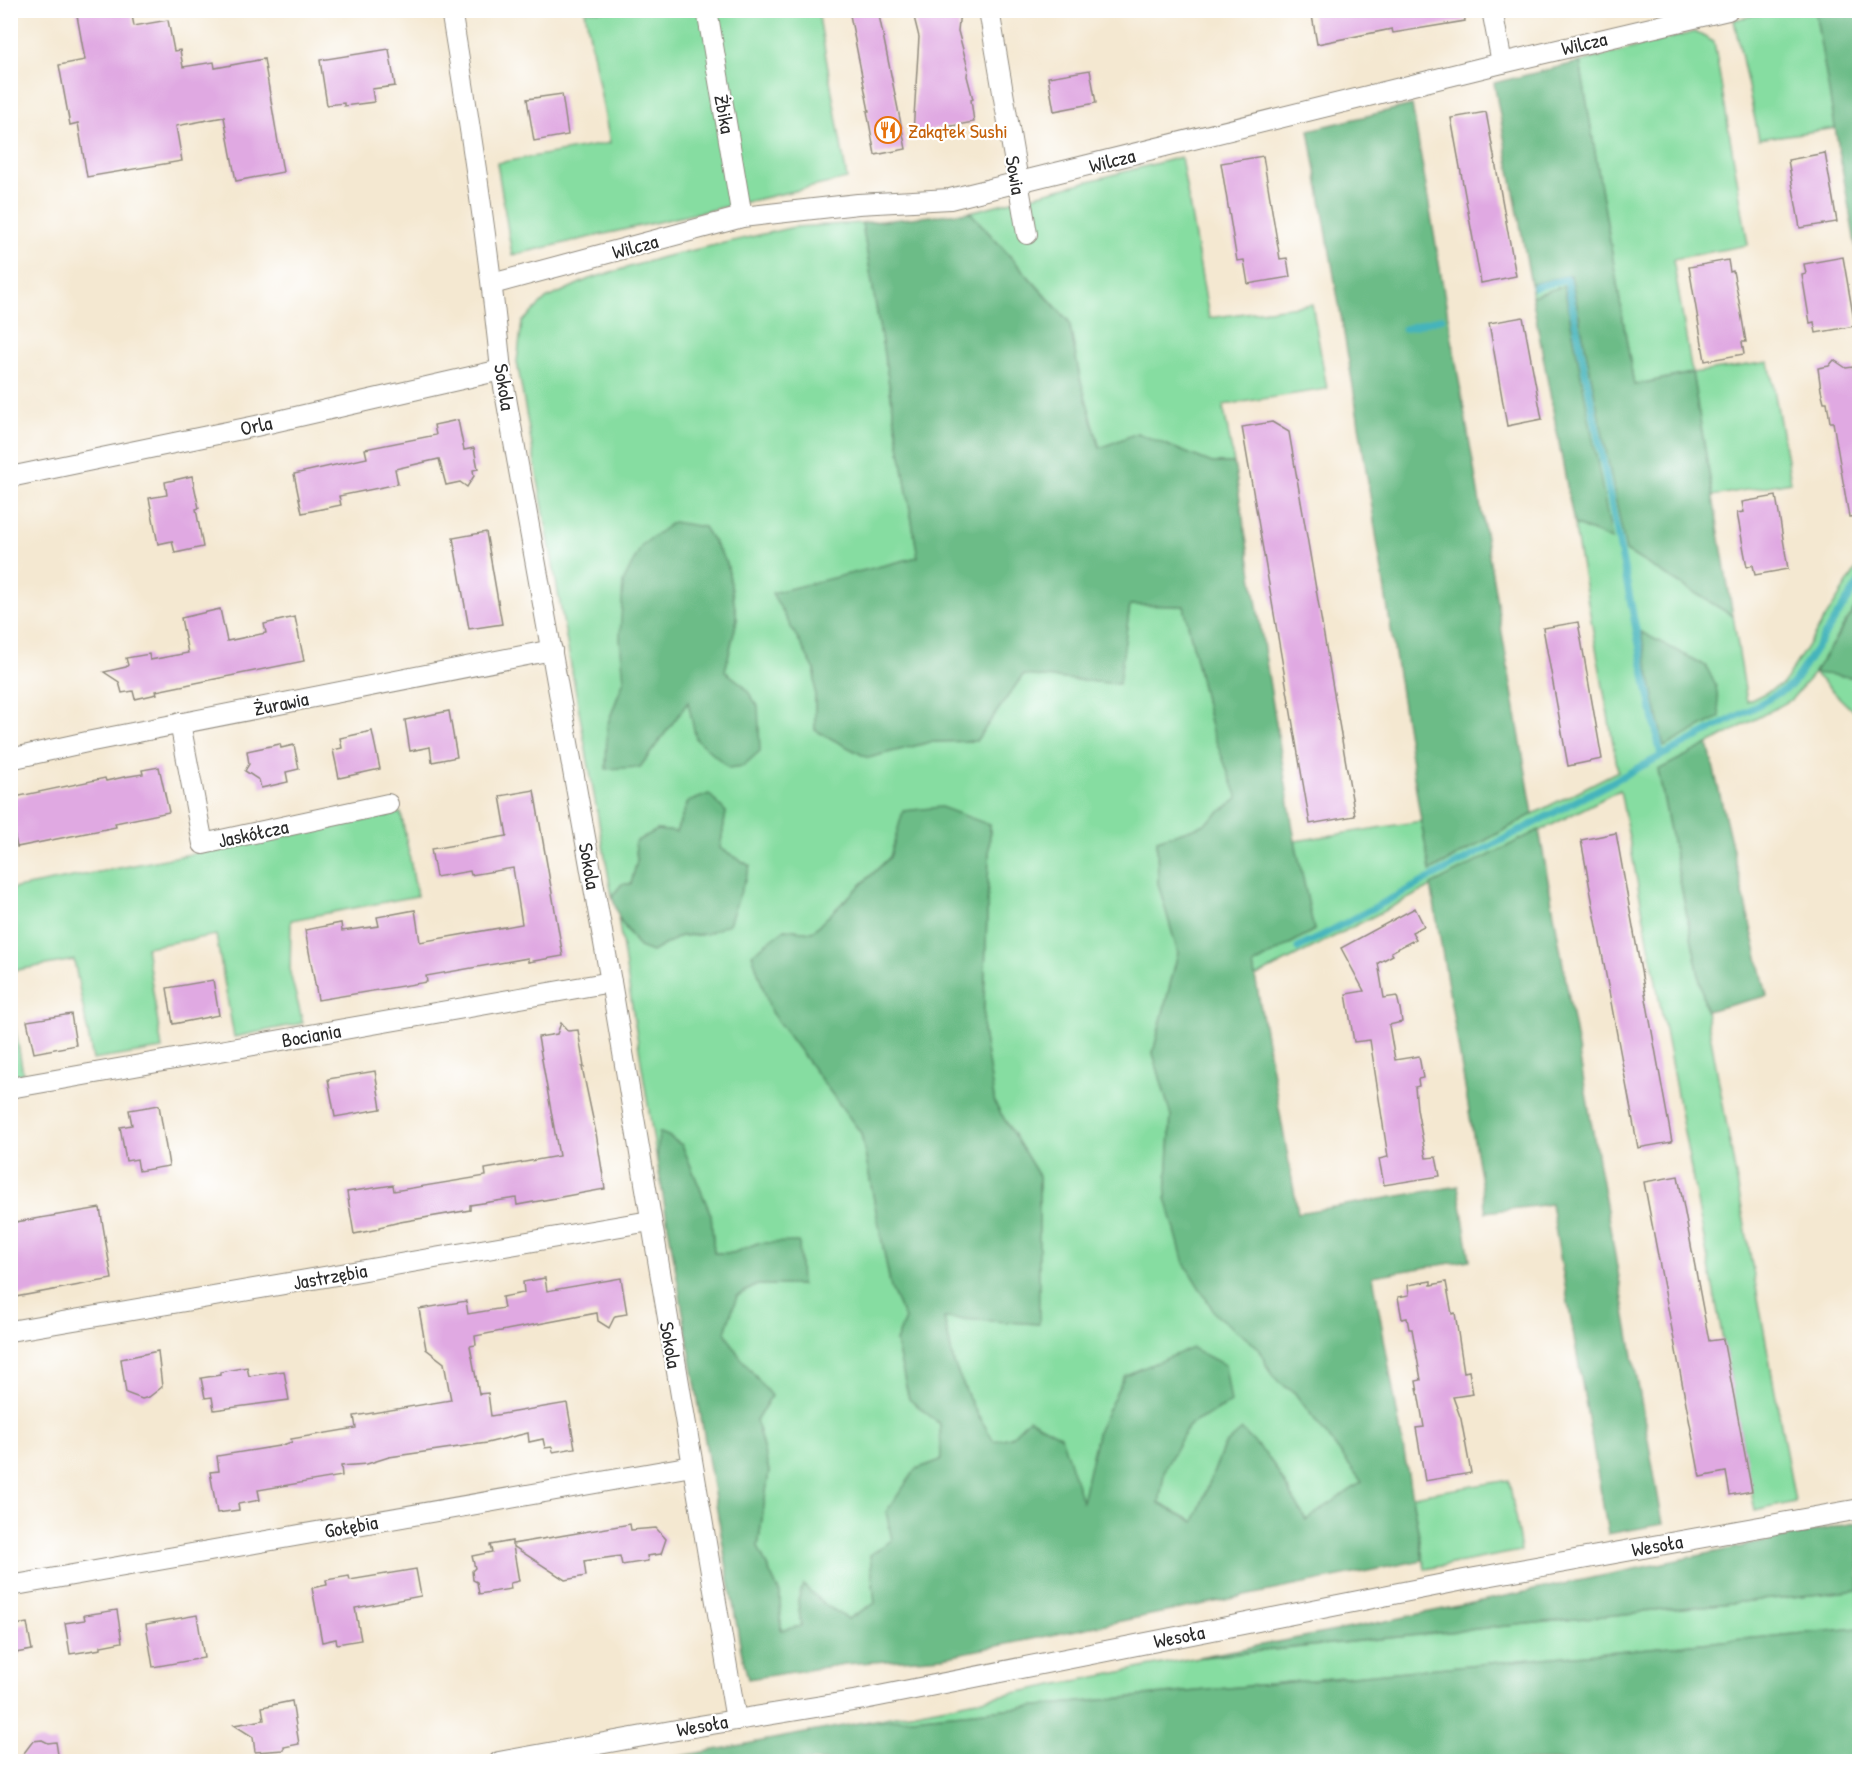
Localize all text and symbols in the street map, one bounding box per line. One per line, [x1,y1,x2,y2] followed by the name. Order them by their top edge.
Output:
[1558,25,1610,61] street label: Wilcza
[708,92,742,136] street label: Żbika
[873,115,903,145] restaurant icon: Zakątek Sushi
[908,117,1008,144] place label: Zakątek Sushi
[1086,141,1138,179] street label: Wilcza
[999,154,1033,197] street label: Sowia
[609,227,661,265] street label: Wilcza
[488,362,522,412] street label: Sokola
[238,408,275,442] street label: Orla
[251,684,311,722] street label: Żurawia
[215,812,291,854] street label: Jaskółcza
[573,841,607,892] street label: Sokola
[279,1016,343,1053] street label: Bociania
[291,1256,369,1296] street label: Jastrzębia
[654,1320,688,1371] street label: Sokola
[322,1508,380,1544] street label: Gołębia
[1629,1527,1685,1563] street label: Wesoła
[1151,1618,1207,1654] street label: Wesoła
[674,1707,730,1743] street label: Wesoła

